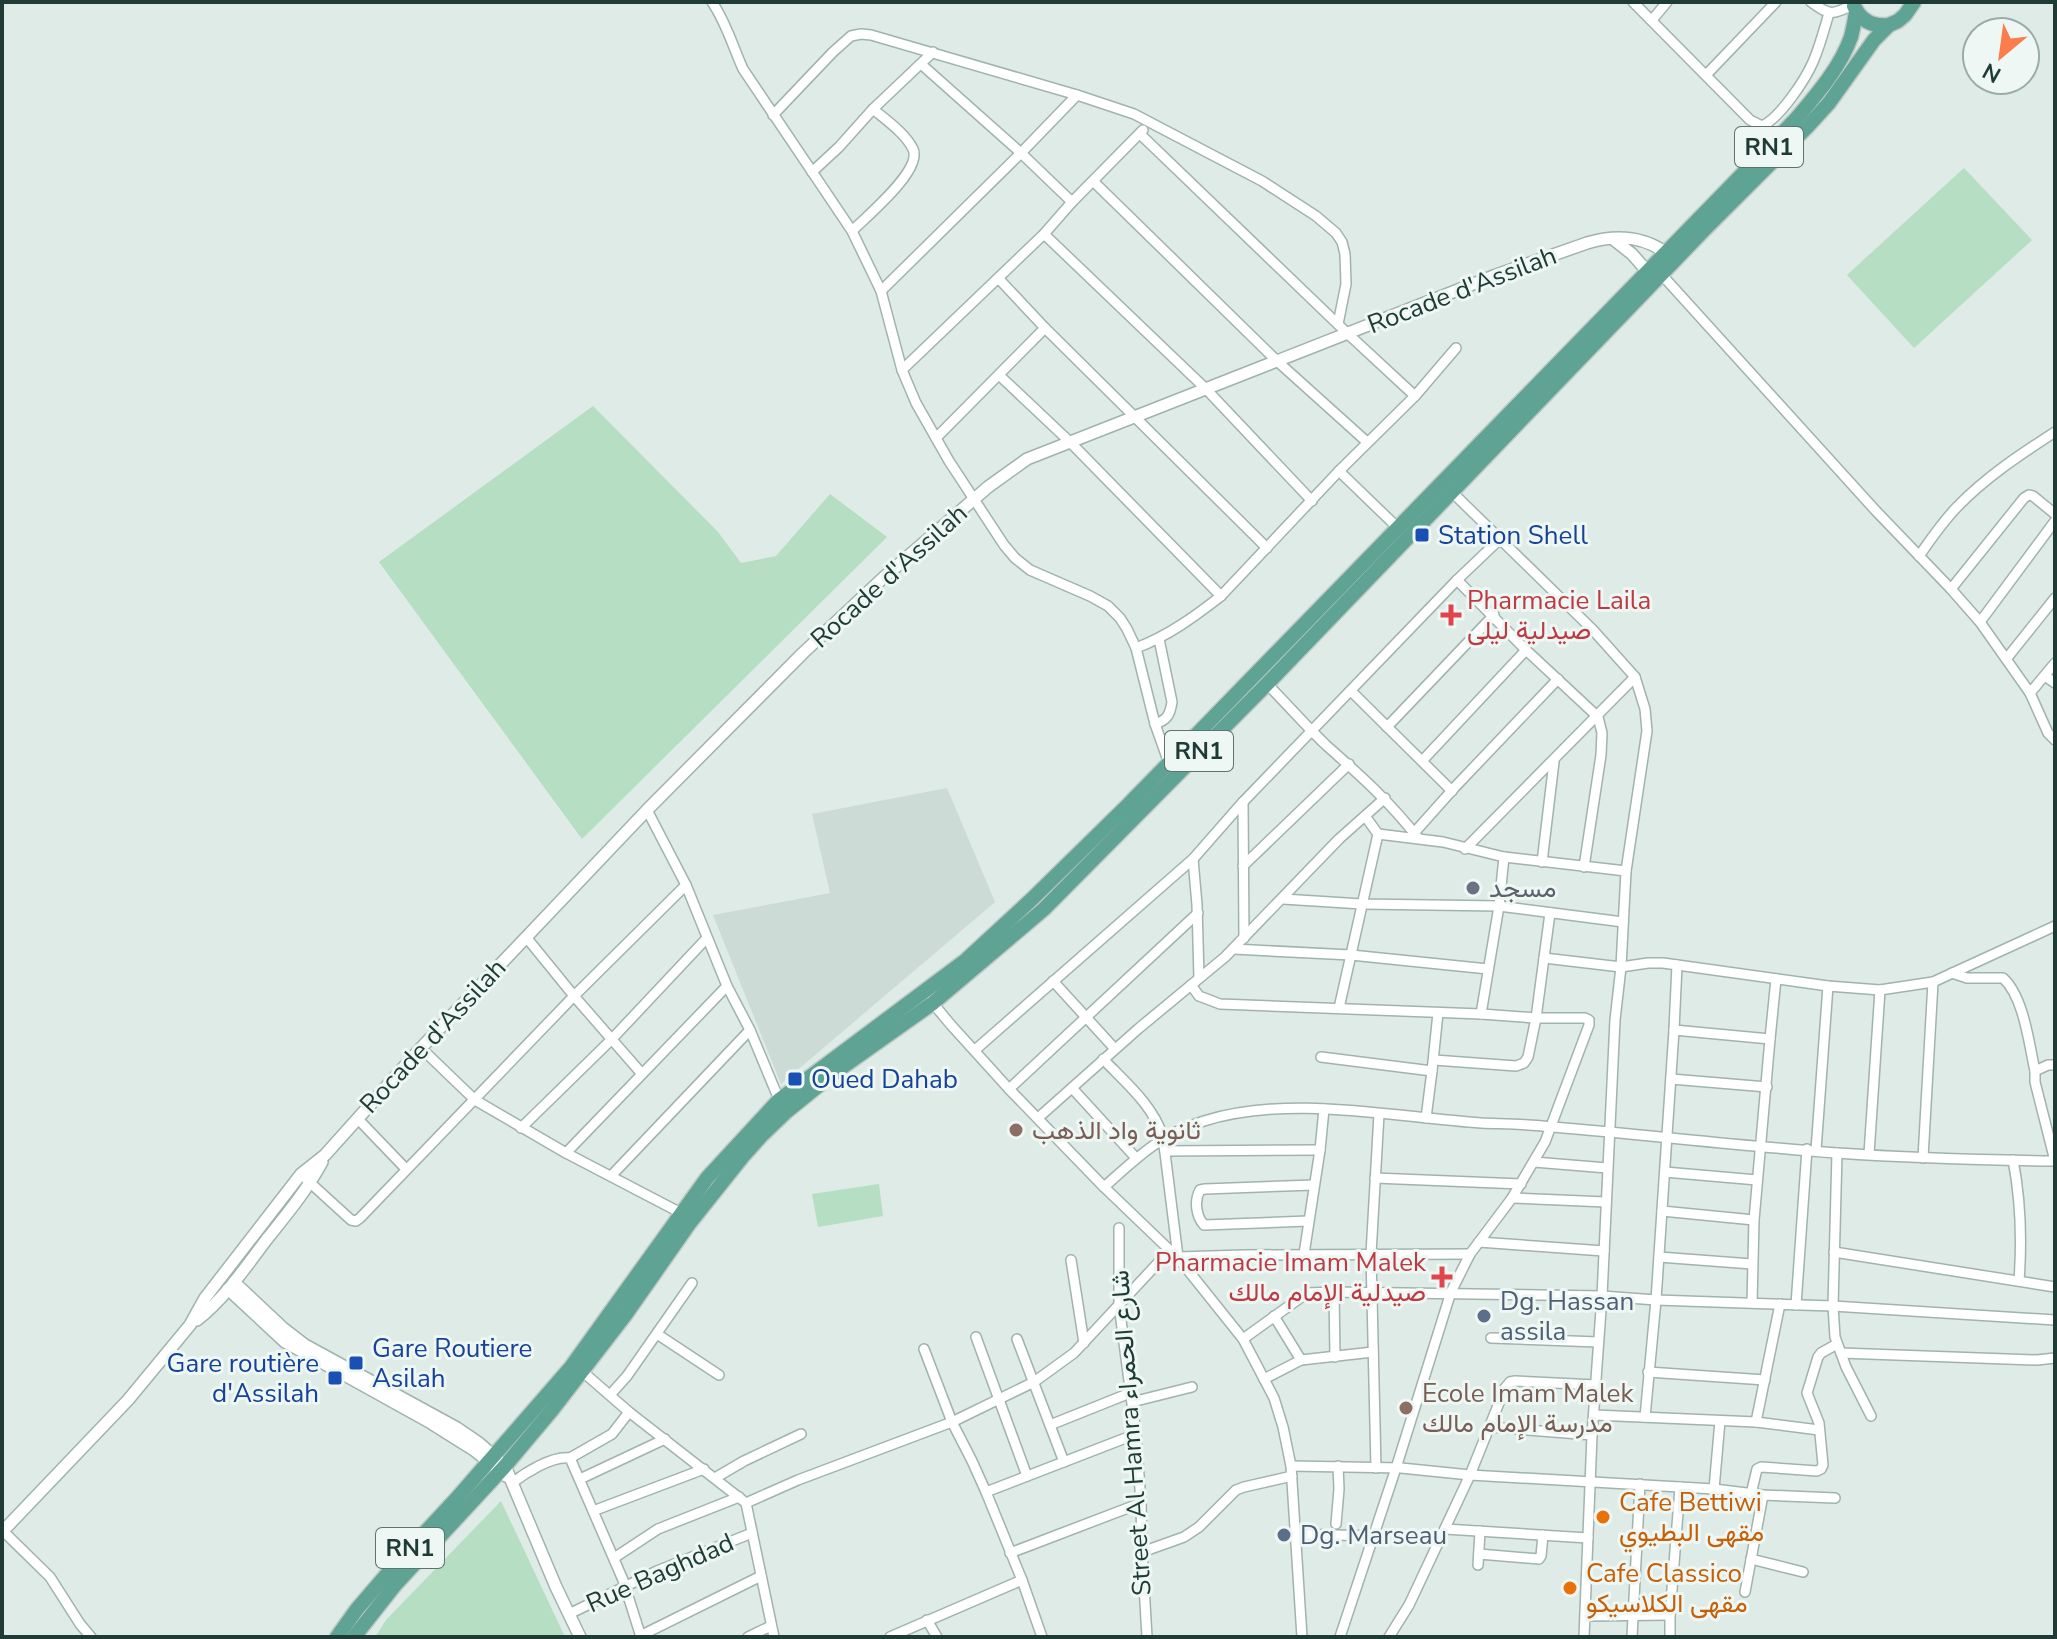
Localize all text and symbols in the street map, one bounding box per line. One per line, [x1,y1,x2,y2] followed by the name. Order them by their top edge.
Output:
[1961,16,2041,96] north arrow
[1977,56,2006,90] text: N
[1735,127,1803,167] road number: RN1
[1362,238,1562,342] street label: Rocade d'Assilah
[803,496,975,656] street label: Rocade d'Assilah
[1438,518,1588,553] place label: Station Shell
[1413,526,1431,544] marker: Station Shell
[1467,583,1651,648] place label: Pharmacie Laila صيدلية ليلى
[1442,606,1460,624] marker: Pharmacie Laila صيدلية ليلى
[1165,731,1233,771] road number: RN1
[1489,871,1556,906] place label: مسجد
[1464,879,1482,897] marker: مسجد
[352,951,514,1121] street label: Rocade d'Assilah
[811,1062,958,1097] place label: Oued Dahab
[786,1070,804,1088] marker: Oued Dahab
[1032,1113,1201,1148] place label: ثانوية واد الذهب
[1007,1121,1025,1139] marker: ثانوية واد الذهب
[1155,1245,1427,1310] place label: Pharmacie Imam Malek صيدلية الإمام مالك
[1433,1268,1451,1286] marker: Pharmacie Imam Malek صيدلية الإمام مالك
[1102,1269,1160,1597] street label: Street Al Hamra شارع الحمراء
[1500,1284,1634,1349] place label: Dg. Hassan assila
[1475,1307,1493,1325] marker: Dg. Hassan assila
[372,1331,532,1396] place label: Gare Routiere Asilah
[167,1346,319,1411] place label: Gare routière d'Assilah
[347,1354,365,1372] marker: Gare Routiere Asilah
[326,1369,344,1387] marker: Gare routière d'Assilah
[1422,1376,1634,1441] place label: Ecole Imam Malek مدرسة الإمام مالك
[1397,1399,1415,1417] marker: Ecole Imam Malek مدرسة الإمام مالك
[1619,1485,1764,1553] place label: Cafe Bettiwi مقهى البطيوي
[1594,1508,1612,1526] marker: Cafe Bettiwi مقهى البطيوي
[1300,1518,1447,1553] place label: Dg. Marseau
[581,1525,739,1621] street label: Rue Baghdad
[1275,1526,1293,1544] marker: Dg. Marseau
[376,1528,444,1568] road number: RN1
[1586,1556,1748,1621] place label: Cafe Classico مقهى الكلاسيكو
[1561,1579,1579,1597] marker: Cafe Classico مقهى الكلاسيكو

